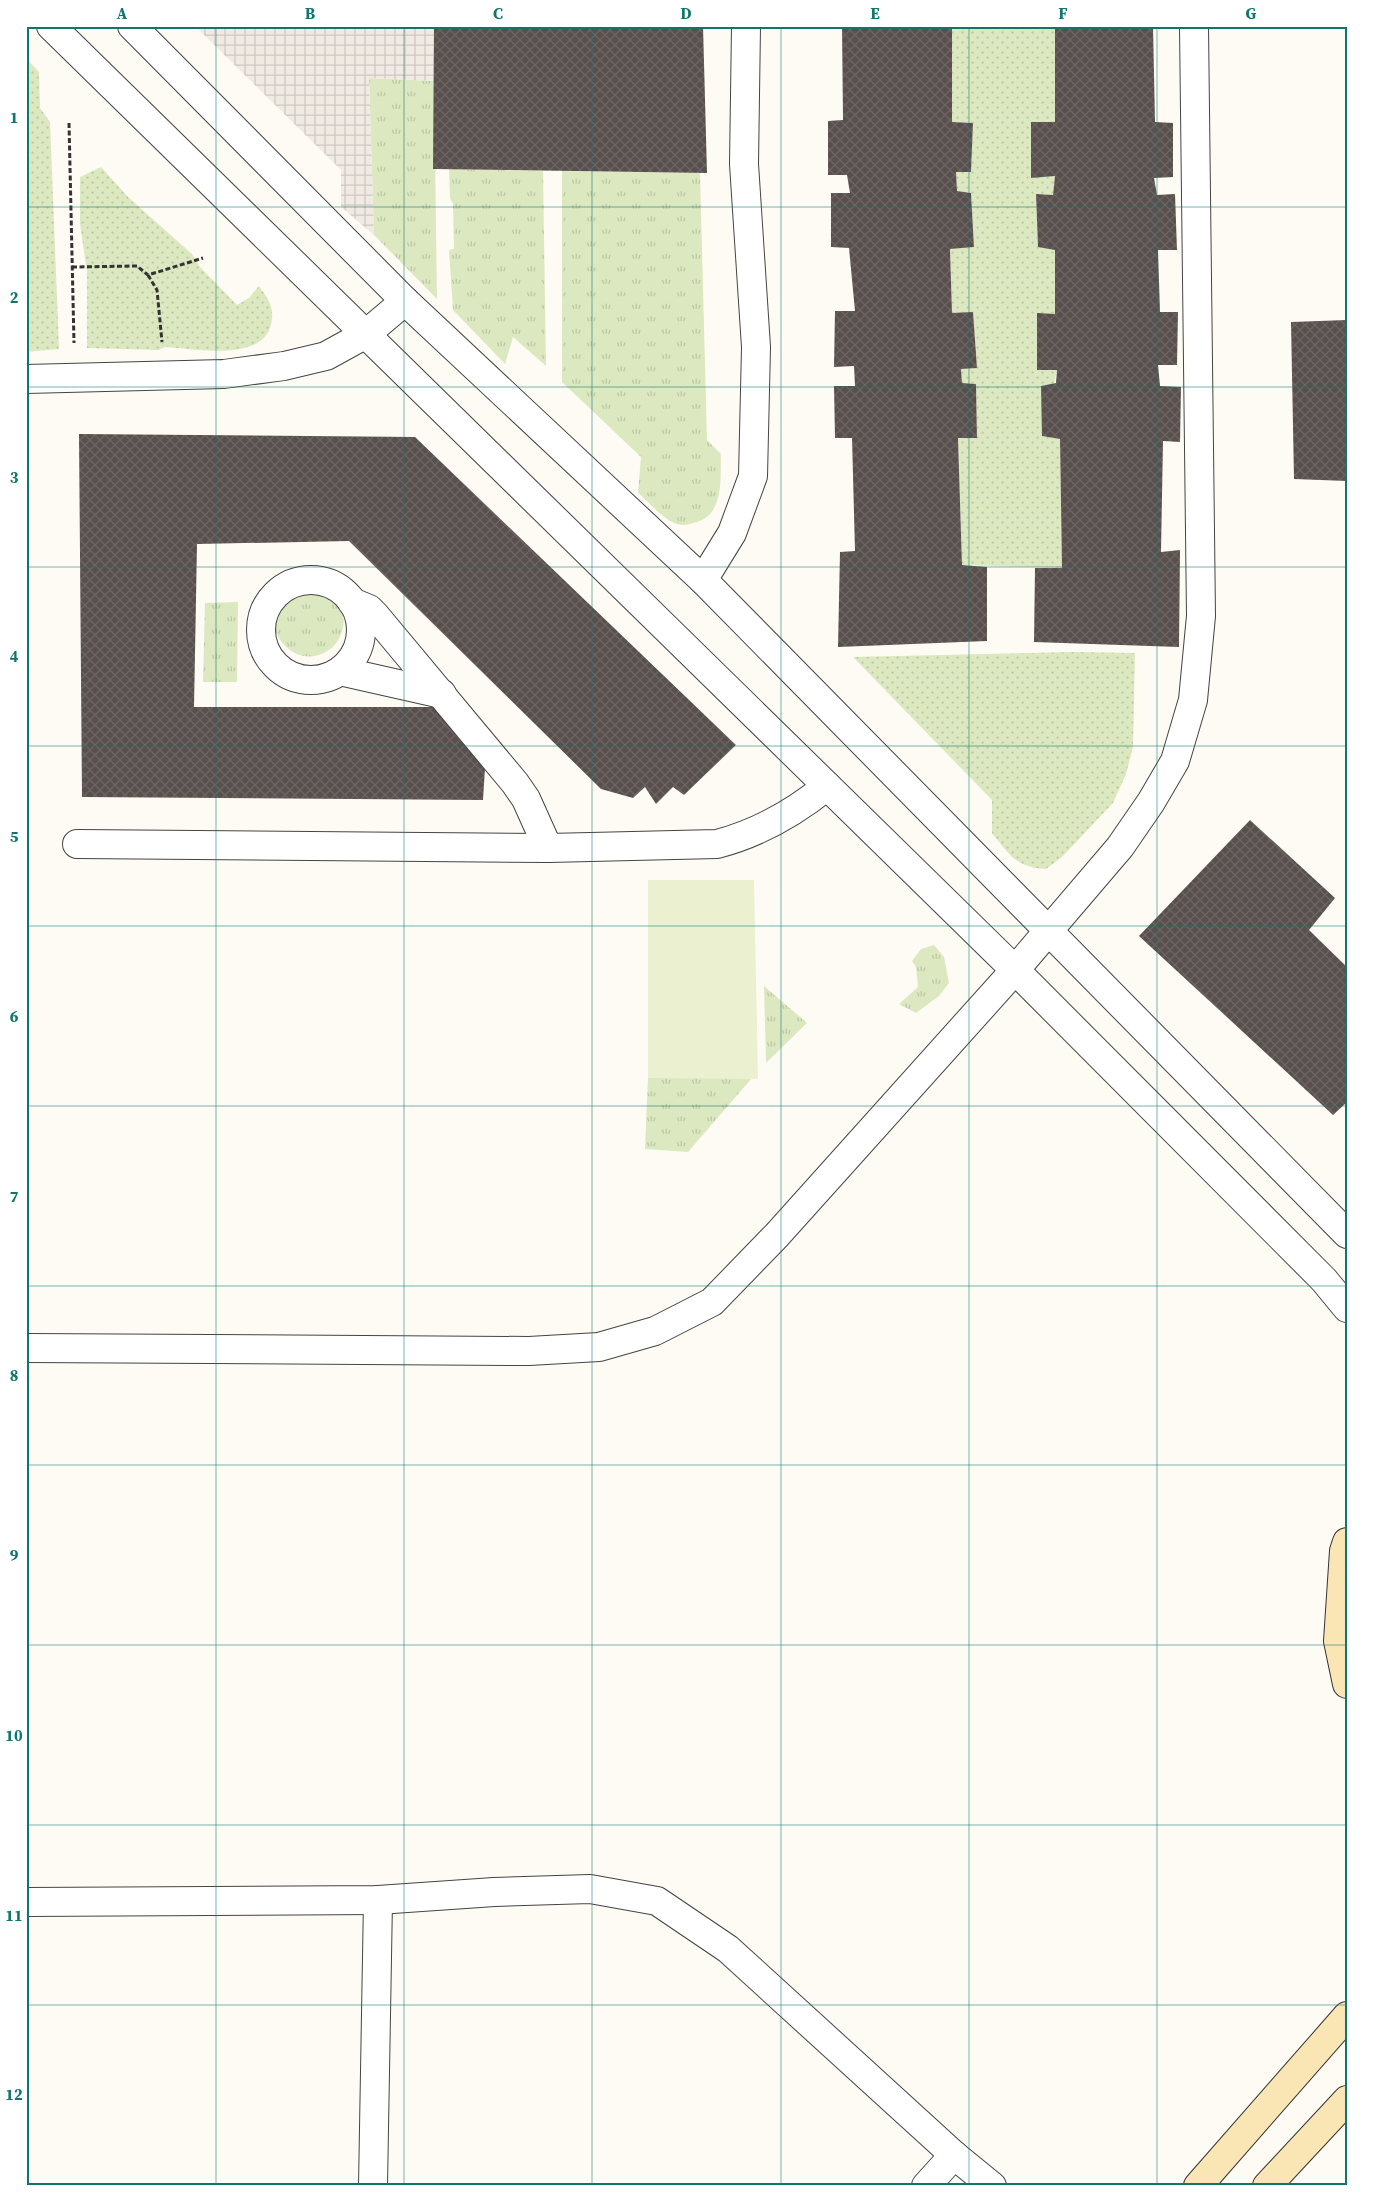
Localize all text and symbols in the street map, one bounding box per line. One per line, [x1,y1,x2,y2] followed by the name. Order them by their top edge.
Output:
[117,2,128,24] text: A
[305,2,316,24] text: B
[493,2,503,24] text: C
[680,2,692,24] text: D
[870,2,880,24] text: E
[1058,2,1068,24] text: F
[1246,2,1257,24] text: G
[10,106,18,128] text: 1
[10,286,19,308] text: 2
[10,466,19,488] text: 3
[10,645,19,667] text: 4
[10,825,19,847] text: 5
[10,1005,19,1027] text: 6
[10,1185,19,1207] text: 7
[10,1364,18,1386] text: 8
[10,1544,19,1566] text: 9
[5,1724,23,1746] text: 10
[5,1904,23,1926] text: 11
[5,2083,23,2105] text: 12

